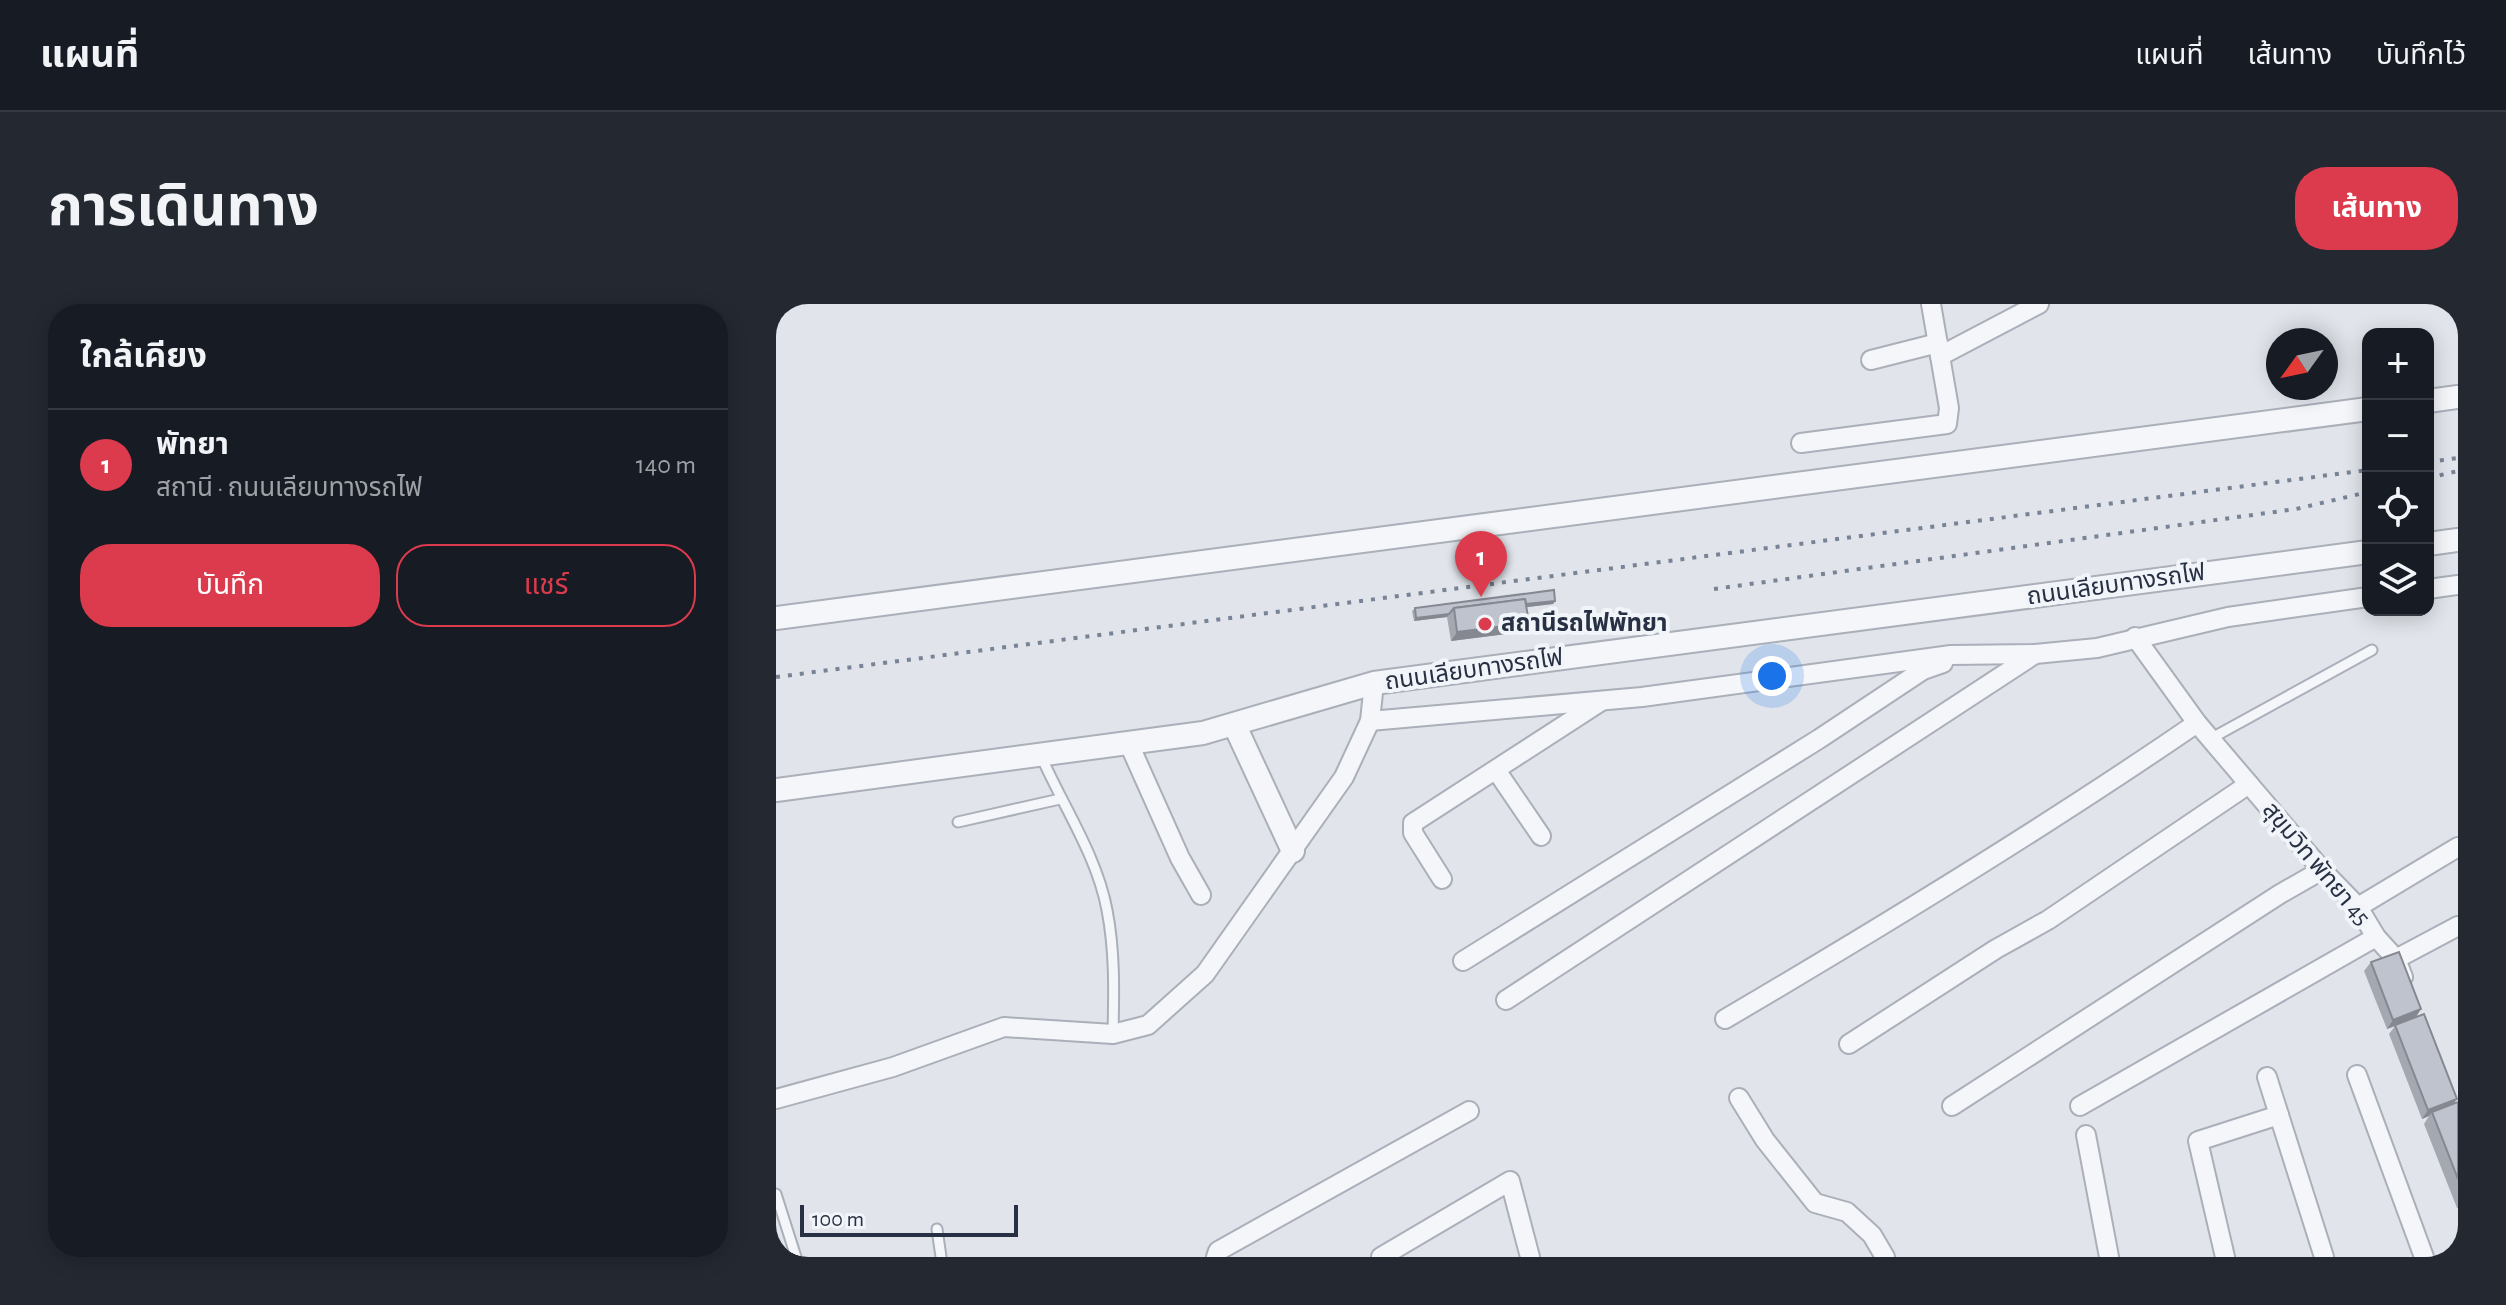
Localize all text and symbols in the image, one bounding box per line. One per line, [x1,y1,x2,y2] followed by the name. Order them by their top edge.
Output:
[40,37,139,75] text: แผนที่
[2135,42,2203,70] text: แผนที่
[2247,42,2332,70] text: เส้นทาง
[2376,42,2466,70] text: บันทึกไว้
[2295,167,2458,250] button: เส้นทาง
[48,180,319,236] text: การเดินทาง
[2266,328,2338,400] north arrow
[2362,328,2434,616] map controls
[2362,328,2434,400] button: +
[80,340,207,374] text: ใกล้เคียง
[2362,400,2434,472] button: −
[156,430,229,460] text: พัทยา
[101,452,111,478] text: 1
[636,452,696,478] text: 140 m
[2362,472,2434,544] button: locate
[156,475,422,501] text: สถานี · ถนนเลียบทางรถไฟ
[1455,531,1507,597] pin: 1
[80,544,380,627] button: บันทึก
[396,544,696,627] button: แชร์
[2362,544,2434,616] button: layers
[2025,559,2207,609] street label: ถนนเลียบทางรถไฟ
[1501,610,1667,636] place label: สถานีรถไฟพัทยา
[1476,615,1494,633] marker: สถานีรถไฟพัทยา
[1383,644,1565,694] street label: ถนนเลียบทางรถไฟ
[1752,656,1792,696] your location
[2256,797,2375,932] street label: สุขุมวิท พัทยา 45
[800,1201,1018,1237] scale bar
[812,1208,864,1230] text: 100 m

